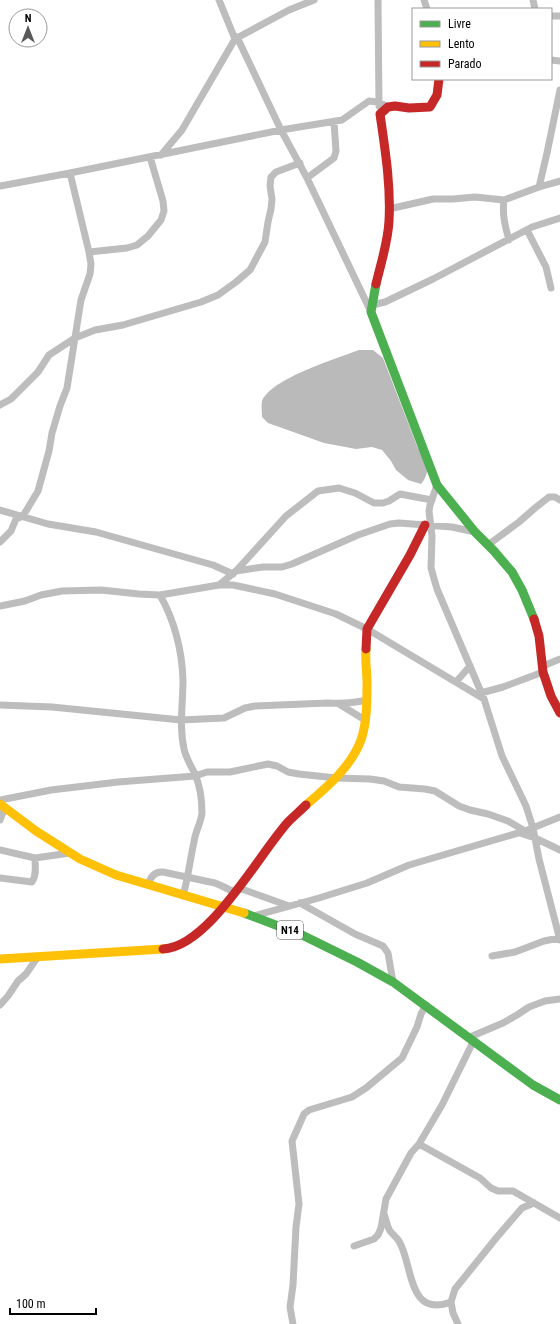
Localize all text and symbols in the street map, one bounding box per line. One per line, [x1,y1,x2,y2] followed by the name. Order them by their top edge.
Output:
[8,8,48,48] north arrow
[412,8,552,80] legend
[25,12,32,25] text: N
[448,17,471,31] text: Livre
[448,37,475,51] text: Lento
[448,57,481,71] text: Parado
[277,921,303,939] road number: N14
[10,1290,96,1316] scale bar
[16,1297,46,1311] text: 100 m

